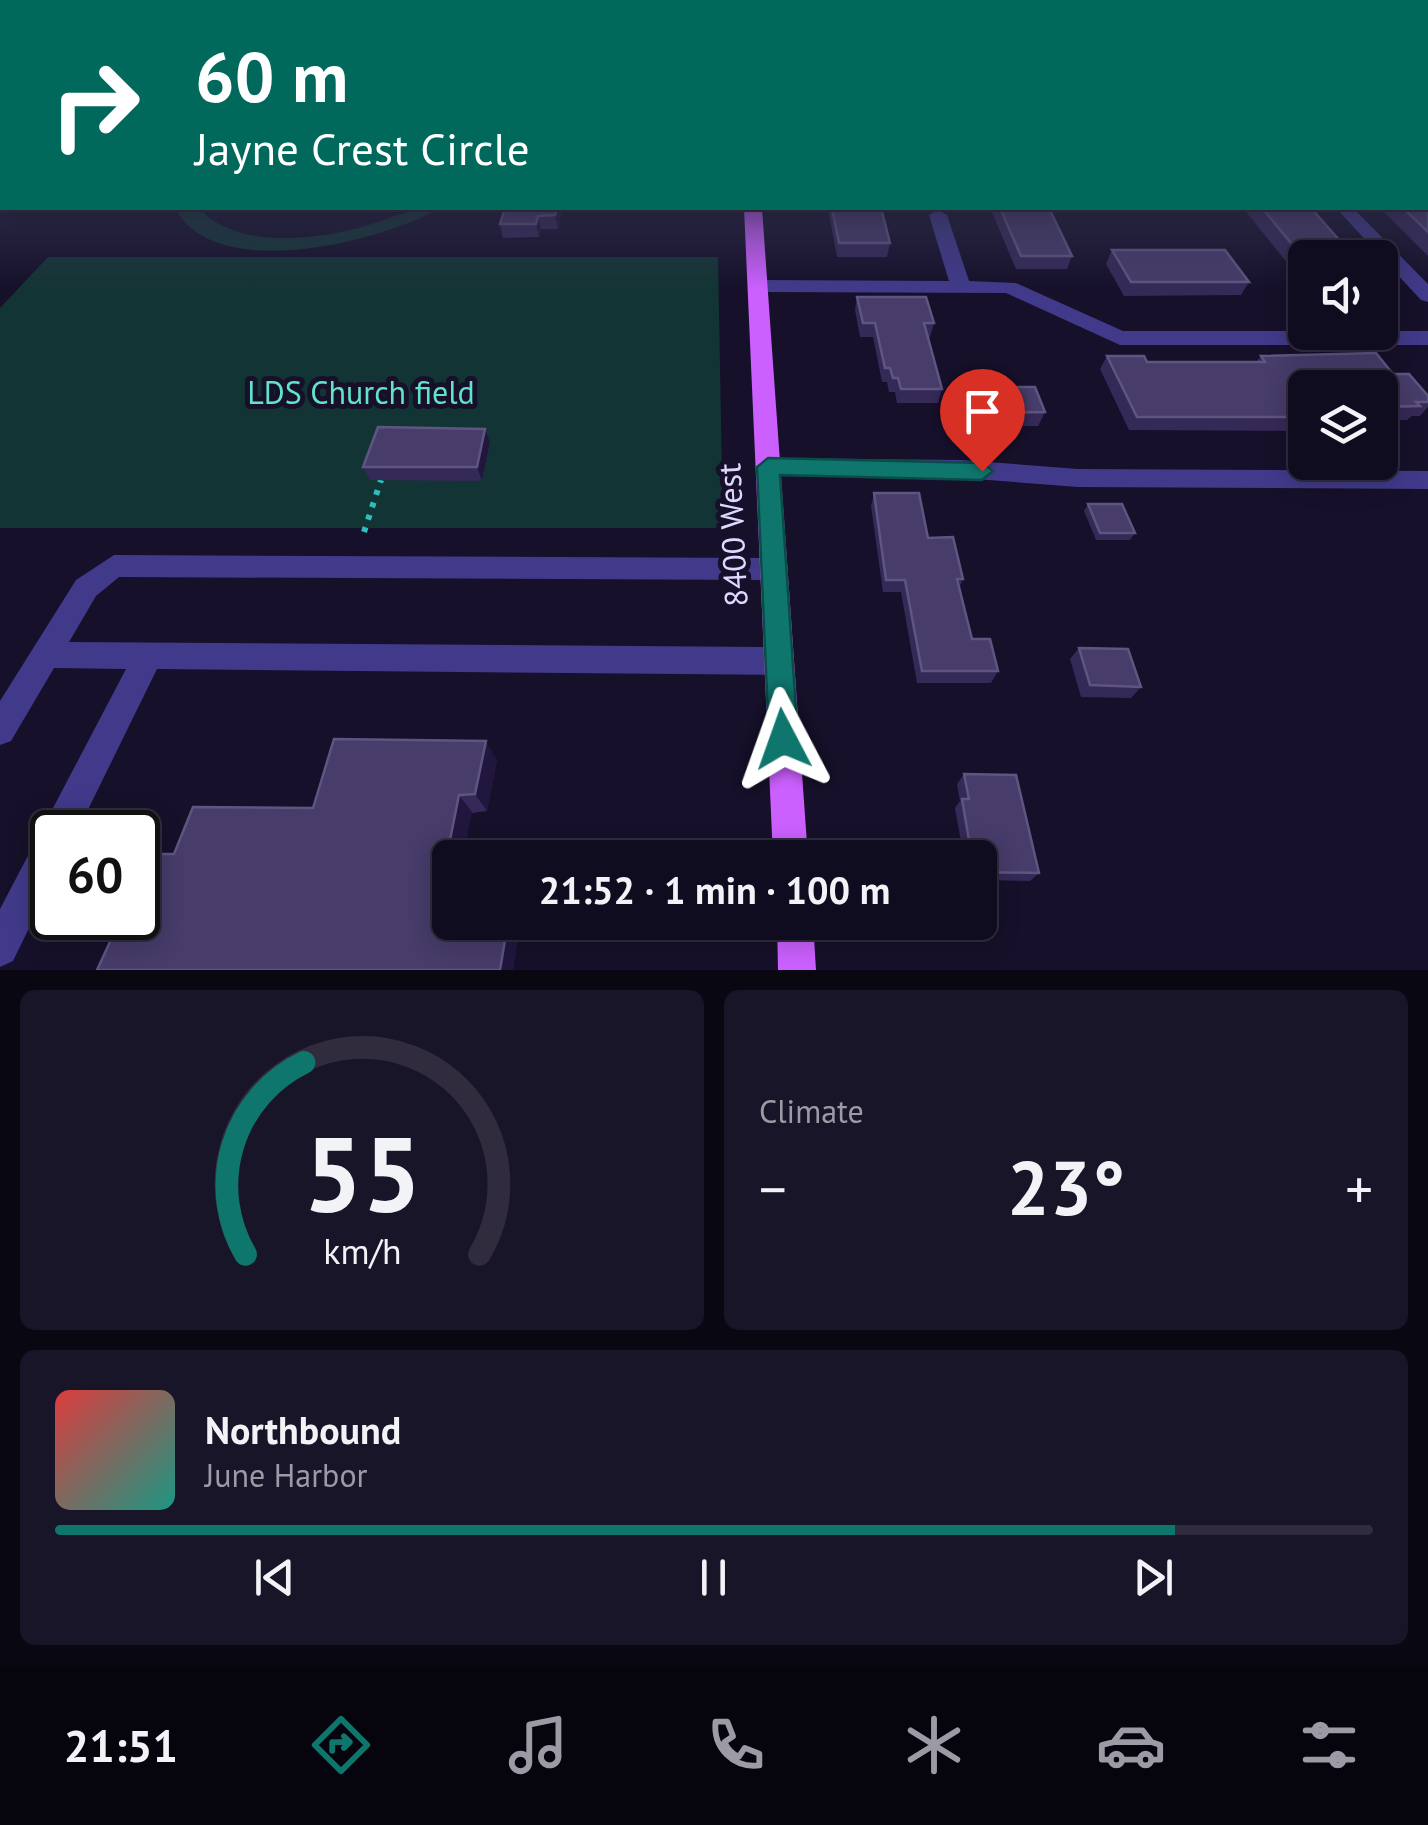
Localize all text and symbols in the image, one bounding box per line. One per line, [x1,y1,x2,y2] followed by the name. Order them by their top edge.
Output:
[195,31,348,121] text: 60 m
[30,40,160,170] icon: right
[195,119,530,177] text: Jayne Crest Circle
[1288,240,1398,480] map controls
[1288,240,1398,350] button: sound
[940,369,1025,472] pin
[1288,370,1398,480] button: layers
[247,371,475,413] park label: LDS Church field
[955,384,1010,439] icon: arrive
[707,462,757,608] street label: 8400 West
[731,687,835,791] position arrow
[30,810,160,940] speed limit sign: 60
[539,865,890,914] text: 21:52 · 1 min · 100 m
[759,1090,864,1132] text: Climate
[303,1106,421,1241] text: 55
[1007,1139,1125,1236] text: 23°
[759,1153,787,1224] text: −
[1345,1153,1373,1224] text: +
[323,1228,401,1274] text: km/h
[205,1405,401,1454] text: Northbound
[205,1454,367,1496] text: June Harbor
[247,1550,302,1605] icon: previous
[686,1550,741,1605] icon: pause
[1126,1550,1181,1605] icon: next
[306,1710,376,1780] icon: directions
[503,1710,573,1780] icon: music
[701,1710,771,1780] icon: phone
[899,1710,969,1780] icon: climate
[1096,1710,1166,1780] icon: car
[1294,1710,1364,1780] icon: filters
[64,1716,178,1774] text: 21:51

